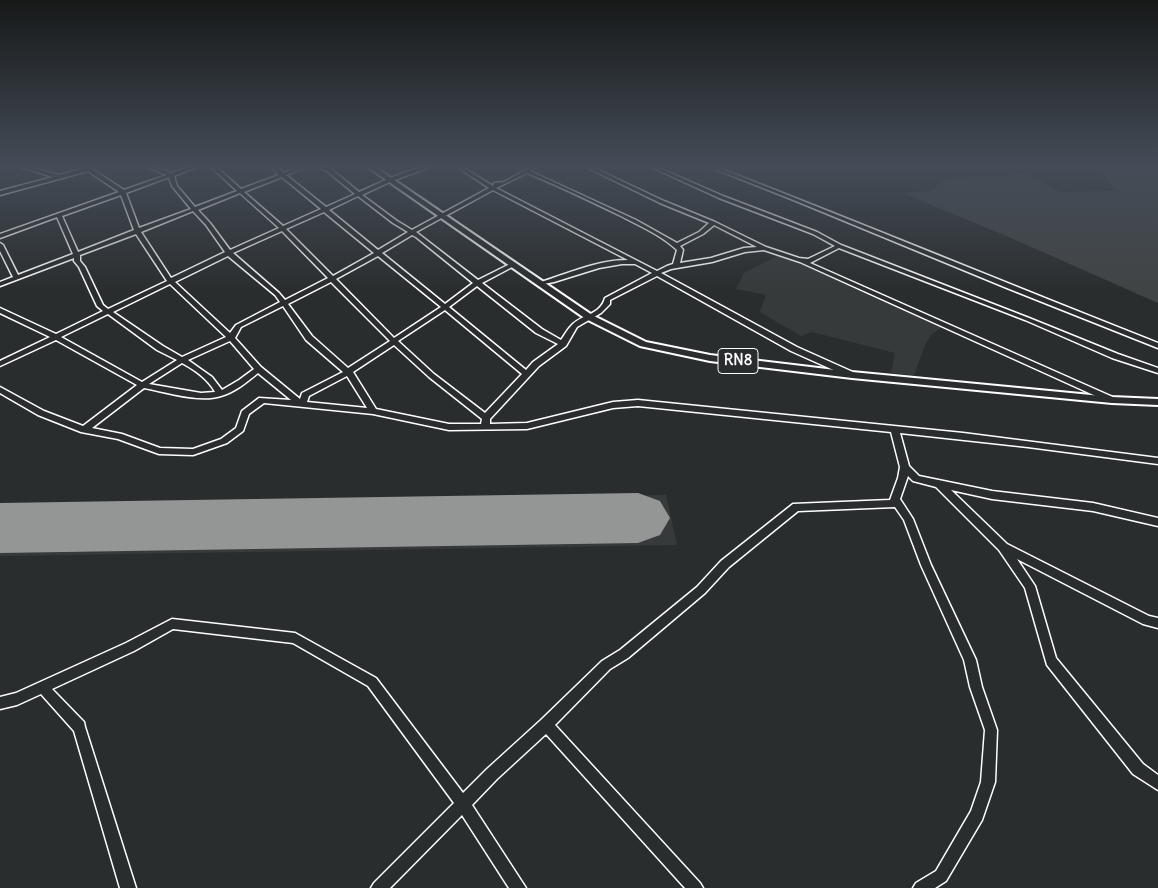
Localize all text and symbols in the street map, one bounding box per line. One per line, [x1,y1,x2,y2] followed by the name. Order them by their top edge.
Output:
[718,348,758,374] road number: RN8

